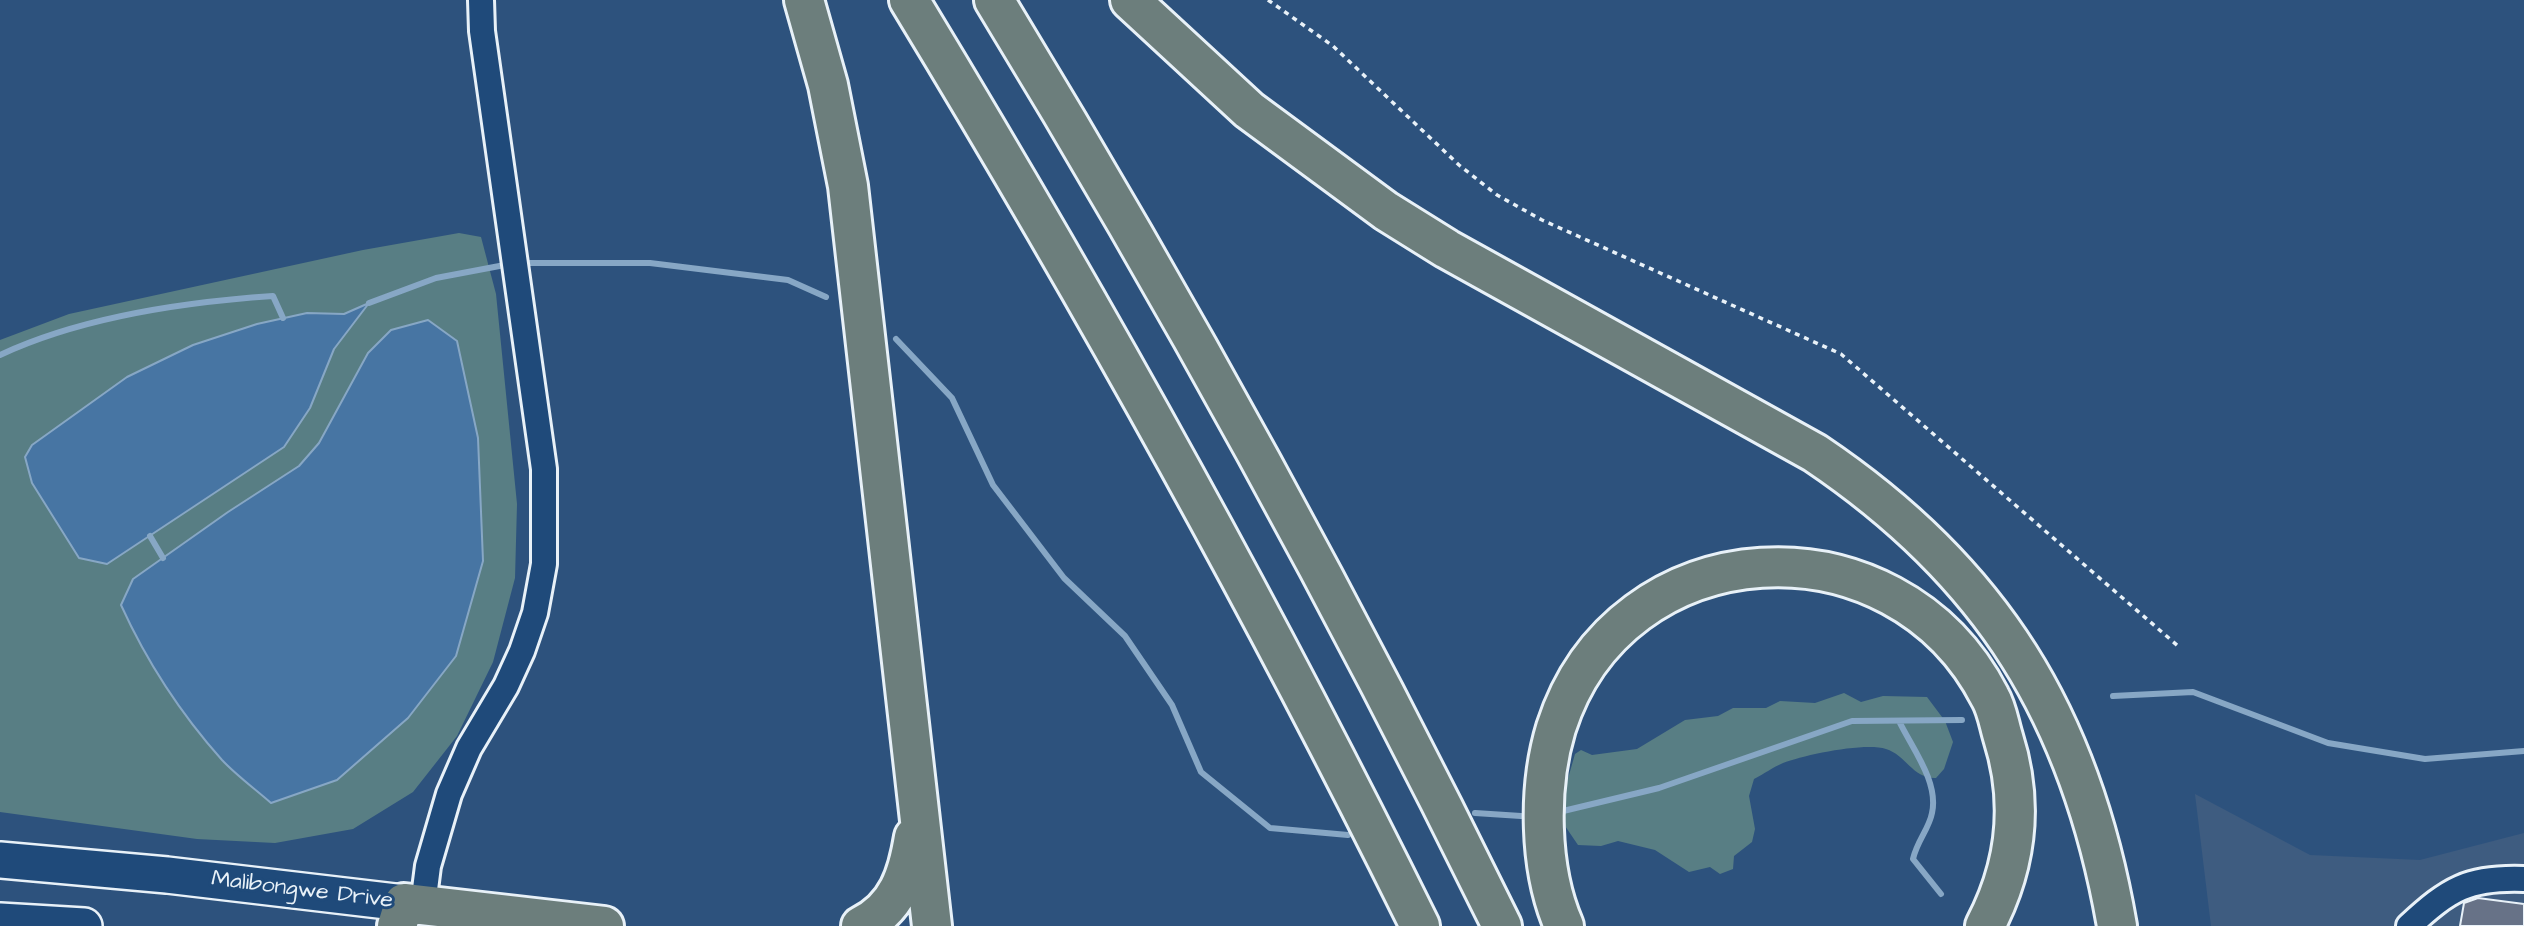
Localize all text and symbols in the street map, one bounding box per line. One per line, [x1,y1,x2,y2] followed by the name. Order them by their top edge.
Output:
[210,866,394,916] street label: Malibongwe Drive

